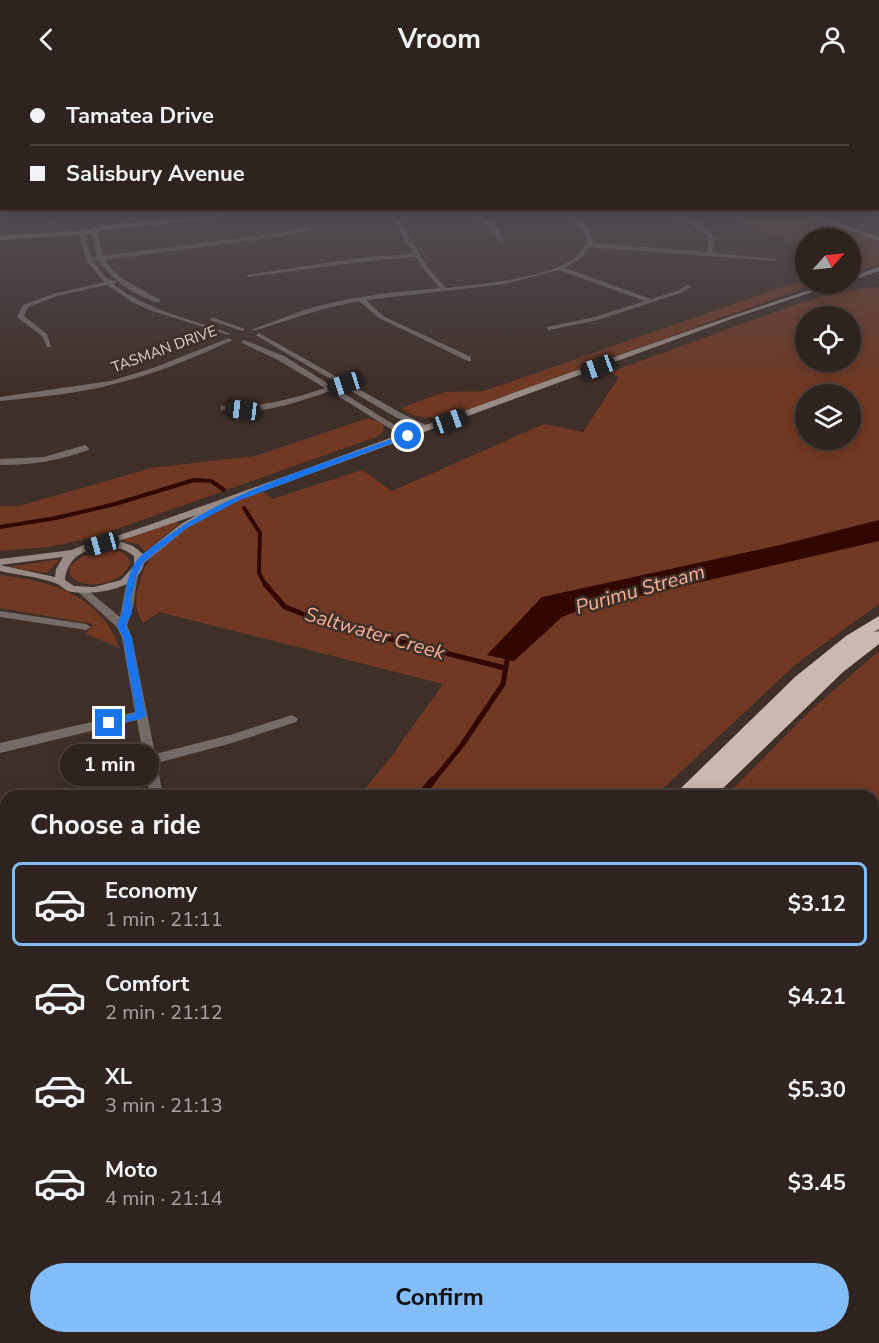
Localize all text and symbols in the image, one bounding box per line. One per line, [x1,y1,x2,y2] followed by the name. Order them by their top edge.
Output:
[398,21,481,58] text: Vroom
[30,23,63,56] icon: back
[816,23,849,56] icon: person
[66,101,214,131] text: Tamatea Drive
[66,159,245,189] text: Salisbury Avenue
[795,228,861,294] north arrow
[795,228,861,450] map controls
[795,306,861,372] button: locate
[109,321,219,377] street label: TASMAN DRIVE
[578,352,618,382] car
[325,370,365,398] car
[795,384,861,450] button: layers
[224,399,262,421] car
[430,406,470,436] car
[394,422,421,449] route start
[82,530,122,558] car
[572,558,708,621] water label: Purimu Stream
[302,601,449,667] water label: Saltwater Creek
[95,709,122,736] route end
[60,744,158,786] callout: 1 min
[84,751,135,778] text: 1 min
[30,807,201,844] text: Choose a ride
[105,876,197,906] text: Economy
[33,877,87,931] icon: car
[788,889,846,919] text: $3.12
[105,906,223,933] text: 1 min · 21:11
[105,969,189,999] text: Comfort
[33,970,87,1024] icon: car
[788,982,846,1012] text: $4.21
[105,999,223,1026] text: 2 min · 21:12
[105,1062,132,1092] text: XL
[33,1063,87,1117] icon: car
[788,1075,846,1105] text: $5.30
[105,1092,223,1119] text: 3 min · 21:13
[105,1155,158,1185] text: Moto
[33,1156,87,1210] icon: car
[788,1168,846,1198] text: $3.45
[105,1185,223,1212] text: 4 min · 21:14
[30,1263,849,1332] button: Confirm

